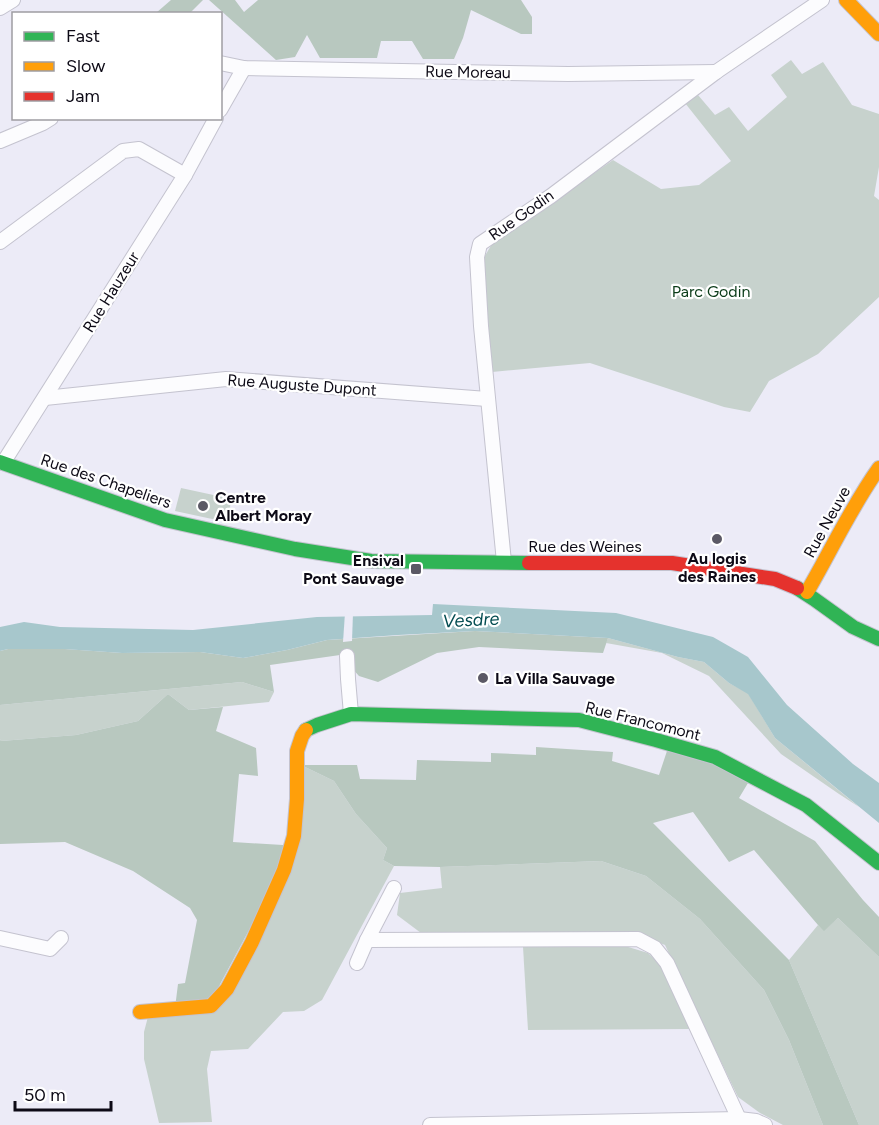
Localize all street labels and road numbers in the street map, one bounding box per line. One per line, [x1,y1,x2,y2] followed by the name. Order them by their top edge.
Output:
[425,62,511,82] street label: Rue Moreau
[485,186,557,244] street label: Rue Godin
[79,248,144,336] street label: Rue Hauzeur
[227,370,377,400] street label: Rue Auguste Dupont
[38,450,174,512] street label: Rue des Chapeliers
[800,483,854,561] street label: Rue Neuve
[528,537,642,556] street label: Rue des Weines
[583,697,703,745] street label: Rue Francomont

